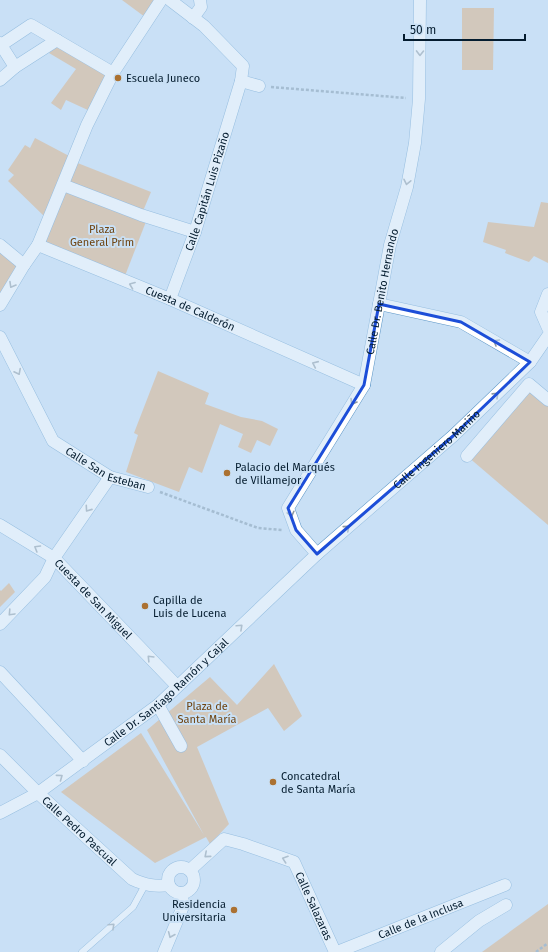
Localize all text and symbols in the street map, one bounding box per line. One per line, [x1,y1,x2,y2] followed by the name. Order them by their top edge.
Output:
[404,16,525,42] scale bar
[410,23,436,37] text: 50 m
[416,50,424,56] one-way arrow
[126,72,200,85] place label: Escuela Juneco
[113,73,123,83] marker: Escuela Juneco
[182,130,232,253] street label: Calle Capitán Luis Pizaño
[404,179,412,185] one-way arrow
[70,223,134,249] park label: Plaza General Prim
[363,227,401,356] street label: Calle Dr. Benito Hernando
[9,281,16,288] one-way arrow
[128,281,135,289] one-way arrow
[144,283,237,334] street label: Cuesta de Calderón
[493,340,500,347] one-way arrow
[312,361,320,369] one-way arrow
[13,368,20,375] one-way arrow
[491,392,499,400] one-way arrow
[351,398,358,405] one-way arrow
[390,407,483,491] street label: Calle Ingeniero Mariño
[63,444,147,493] street label: Calle San Esteban
[235,461,335,487] place label: Palacio del Marqués de Villamejor
[222,468,232,478] marker: Palacio del Marqués de Villamejor
[85,505,93,512] one-way arrow
[286,510,294,517] one-way arrow
[342,526,349,533] one-way arrow
[34,545,41,552] one-way arrow
[52,556,135,642] street label: Cuesta de San Miguel
[153,594,227,620] place label: Capilla de Luis de Lucena
[140,601,150,611] marker: Capilla de Luis de Lucena
[9,608,16,615] one-way arrow
[235,624,243,631] one-way arrow
[101,635,231,749] street label: Calle Dr. Santiago Ramón y Cajal
[147,655,155,663] one-way arrow
[177,700,237,726] park label: Plaza de Santa María
[281,770,356,796] place label: Concatedral de Santa María
[56,775,63,782] one-way arrow
[268,777,278,787] marker: Concatedral de Santa María
[39,794,120,868] street label: Calle Pedro Pascual
[205,850,212,857] one-way arrow
[281,855,288,863] one-way arrow
[293,870,335,942] street label: Calle Salazaras
[376,896,465,941] street label: Calle de la Inclusa
[162,898,226,924] place label: Residencia Universitaria
[229,905,239,915] marker: Residencia Universitaria
[107,924,115,931] one-way arrow
[168,931,176,939] one-way arrow

